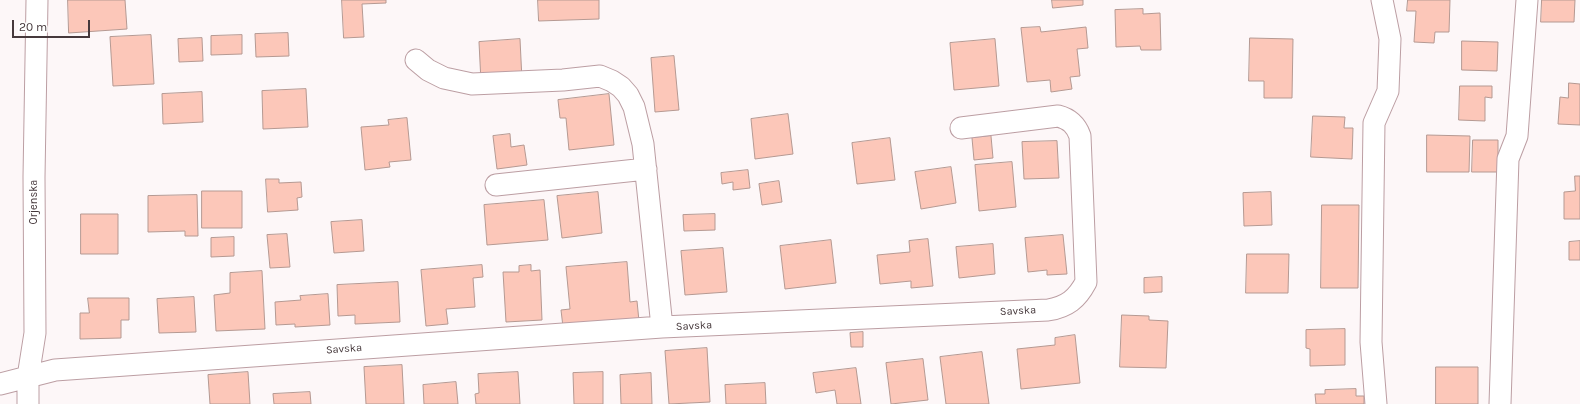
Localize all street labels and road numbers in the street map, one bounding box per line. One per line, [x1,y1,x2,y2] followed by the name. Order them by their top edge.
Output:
[27,180,41,224] street label: Orjenska
[1000,303,1036,319] street label: Savska
[676,318,712,334] street label: Savska
[325,341,363,357] street label: Savska

